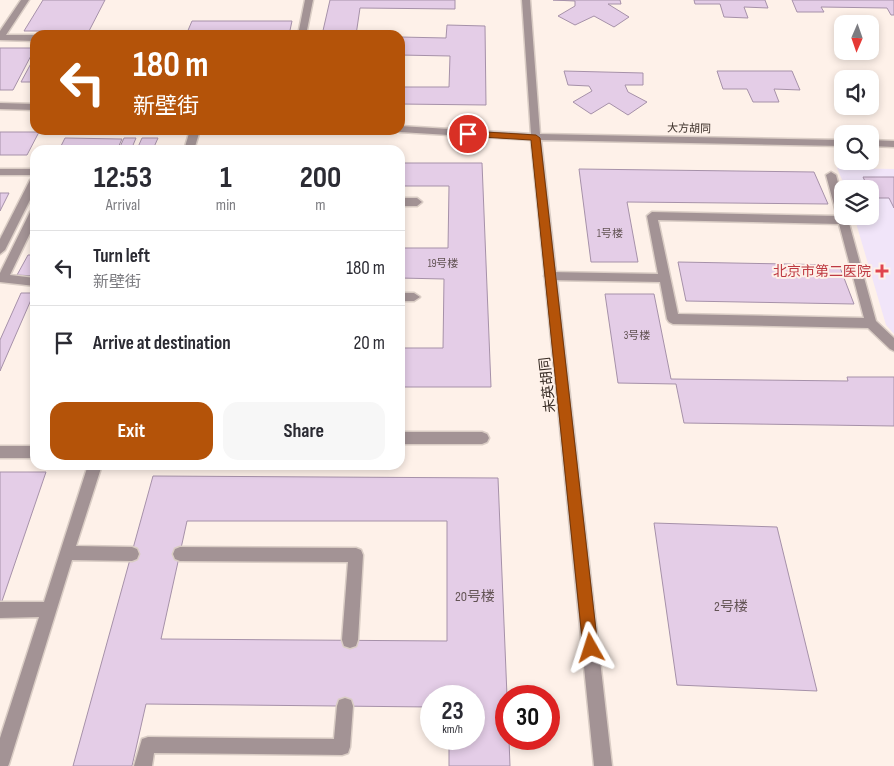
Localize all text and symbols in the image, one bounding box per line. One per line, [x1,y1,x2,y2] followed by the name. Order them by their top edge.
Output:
[834,15,879,60] north arrow
[834,15,879,225] map controls
[133,44,209,87] text: 180 m
[50,50,115,115] icon: left
[834,70,879,115] button: sound
[133,93,199,120] text: 新壁街
[447,113,489,155] pin
[454,120,482,148] icon: arrive
[667,122,711,135] street label: 大方胡同
[834,125,879,170] button: search
[94,160,152,196] text: 12:53
[220,160,232,196] text: 1
[300,160,341,196] text: 200
[834,180,879,225] button: layers
[106,196,140,215] text: Arrival
[216,196,236,215] text: min
[315,196,326,215] text: m
[597,227,623,240] house number: 1号楼
[93,245,150,268] text: Turn left
[50,254,78,282] icon: left
[346,257,385,280] text: 180 m
[428,257,458,270] house number: 19号楼
[773,263,871,280] place label: 北京市第二医院
[875,264,889,278] marker: 北京市第二医院
[93,273,141,292] text: 新壁街
[50,329,78,357] icon: arrive
[624,329,650,342] house number: 3号楼
[93,332,231,355] text: Arrive at destination
[353,332,385,355] text: 20 m
[536,356,559,414] street label: 未英胡同
[50,402,213,460] button: Exit
[223,402,385,460] button: Share
[455,588,495,605] house number: 20号楼
[714,598,748,615] house number: 2号楼
[564,621,616,673] position arrow
[495,685,560,750] speed limit sign: 30
[441,696,464,727] text: 23
[442,722,463,737] text: km/h

